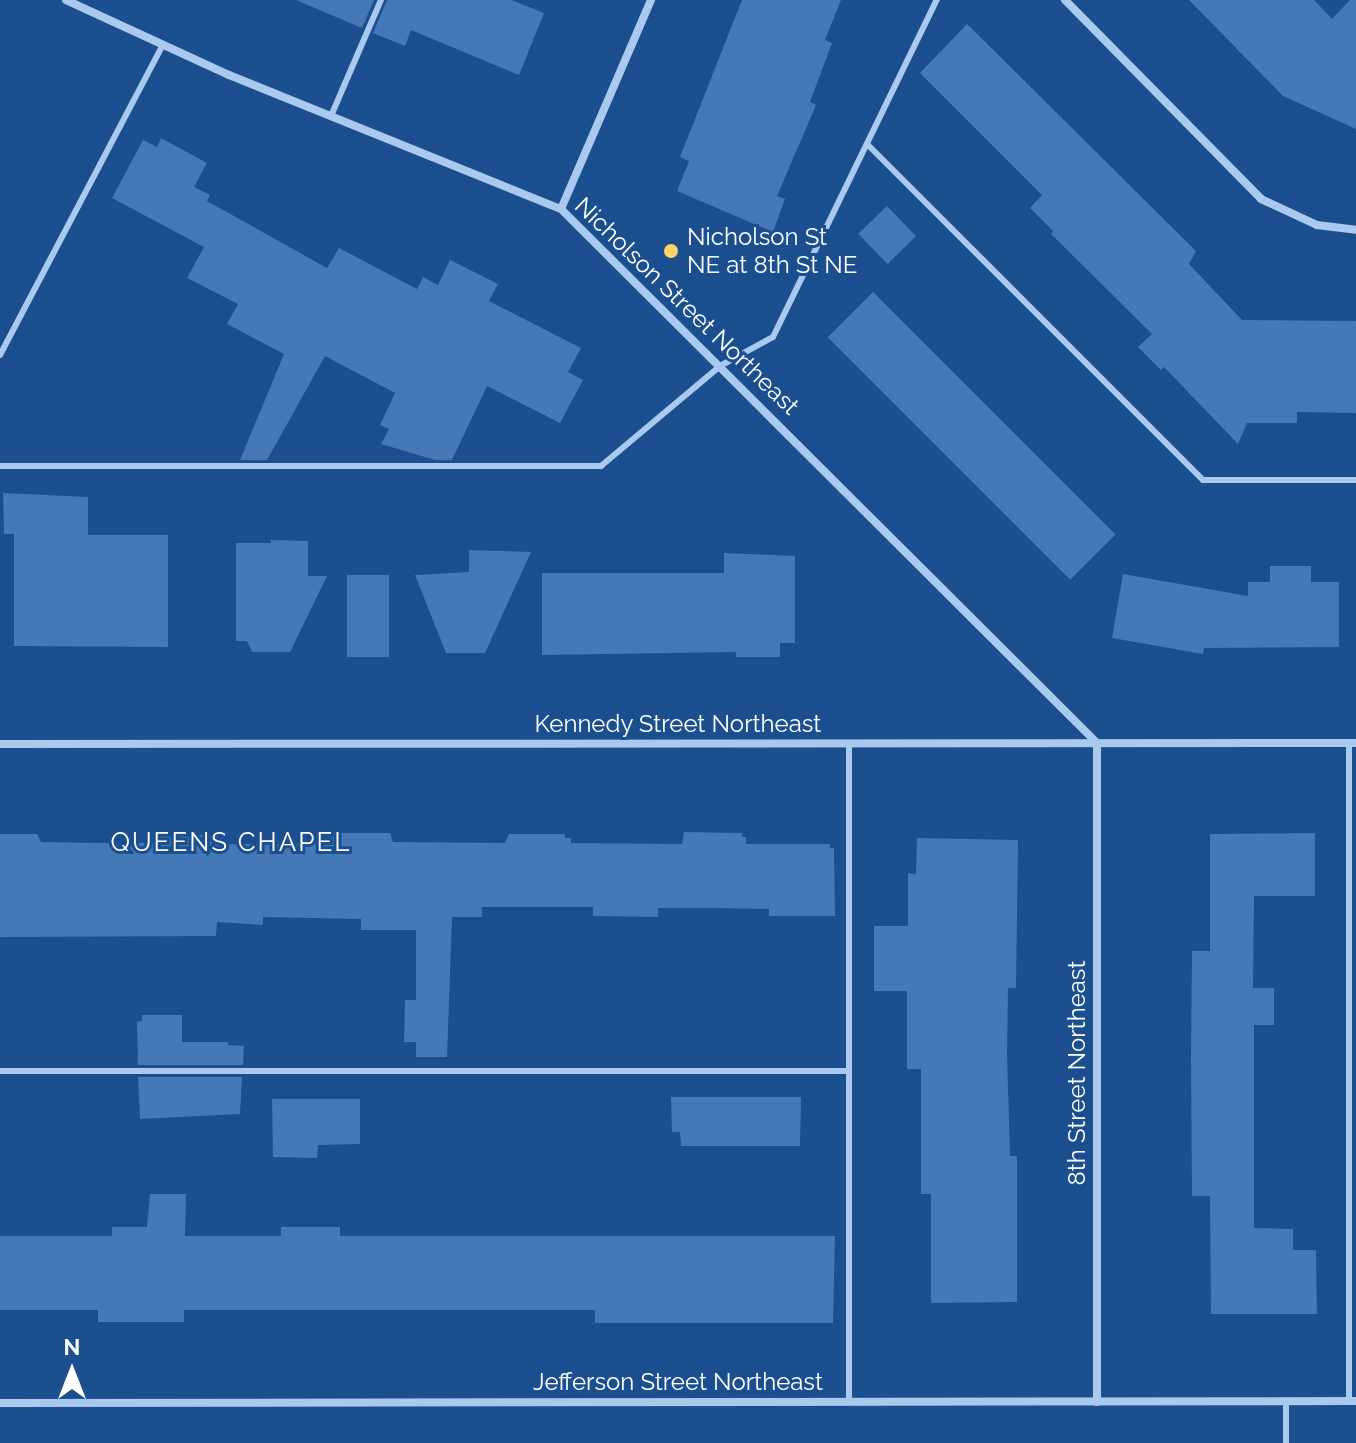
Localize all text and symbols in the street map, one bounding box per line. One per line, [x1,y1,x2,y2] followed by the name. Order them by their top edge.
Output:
[569,191,805,421] street label: Nicholson Street Northeast
[687,223,857,279] place label: Nicholson St NE at 8th St NE
[662,242,680,260] marker: Nicholson St NE at 8th St NE
[534,710,822,738] street label: Kennedy Street Northeast
[110,827,352,859] district label: QUEENS CHAPEL
[1063,961,1091,1185] street label: 8th Street Northeast
[32,1331,112,1411] north arrow
[64,1334,80,1360] text: N
[533,1368,823,1396] street label: Jefferson Street Northeast

